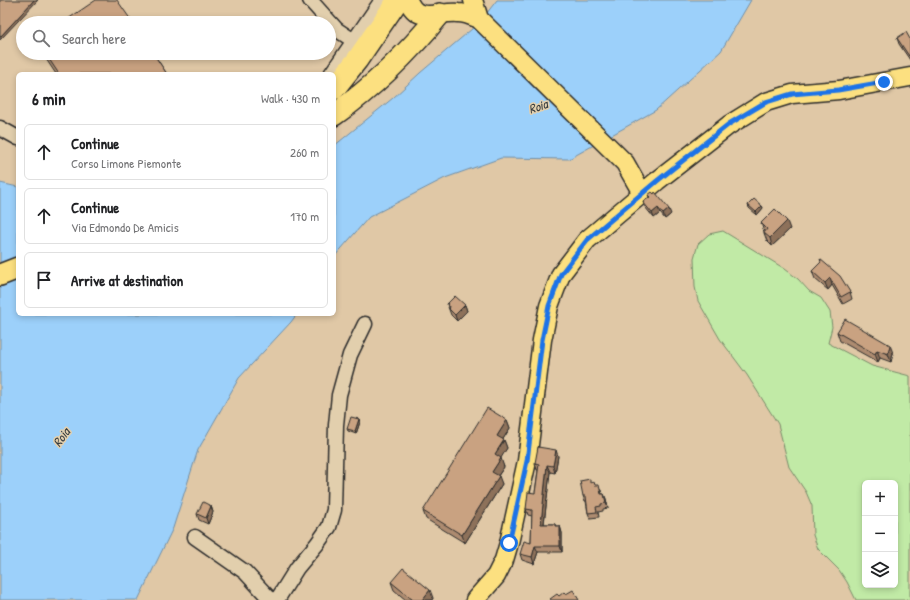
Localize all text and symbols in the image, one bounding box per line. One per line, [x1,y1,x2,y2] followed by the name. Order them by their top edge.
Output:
[16,16,336,60] search box
[30,27,52,49] icon: search
[62,28,126,49] text: Search here
[875,73,893,91] route end
[32,87,66,110] text: 6 min
[261,89,320,107] text: Walk · 430 m
[526,94,552,118] water label: Roia
[71,133,119,154] text: Continue
[33,141,55,163] icon: ahead
[290,143,319,161] text: 260 m
[71,154,181,172] text: Corso Limone Piemonte
[71,197,119,218] text: Continue
[33,205,55,227] icon: ahead
[290,207,319,225] text: 170 m
[71,218,179,236] text: Via Edmondo De Amicis
[33,269,55,291] icon: arrive
[71,270,183,291] text: Arrive at destination
[48,422,75,450] water label: Roia
[862,480,898,588] map controls
[862,480,898,516] button: +
[862,516,898,552] button: −
[500,534,518,552] route start
[862,552,898,588] button: layers

